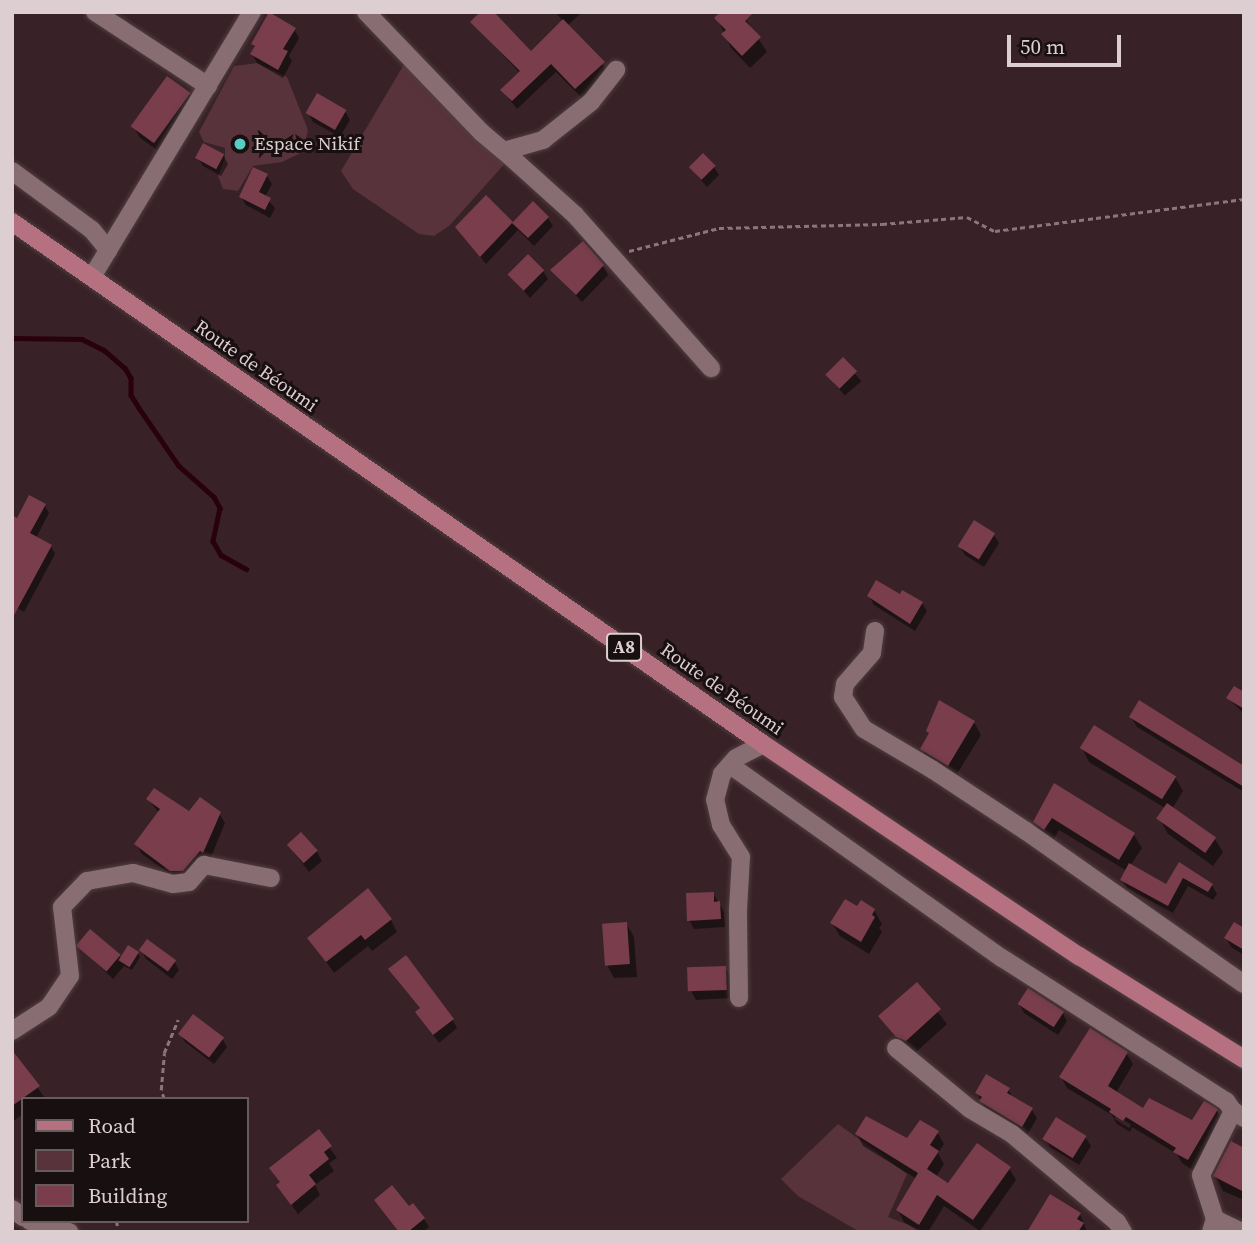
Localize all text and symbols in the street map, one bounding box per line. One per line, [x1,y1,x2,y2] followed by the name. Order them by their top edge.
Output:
[1011,21,1125,65] scale bar
[1020,32,1065,61] text: 50 m
[254,133,360,155] place label: Espace Nikif
[232,136,248,152] marker: Espace Nikif
[190,315,322,417] street label: Route de Béoumi
[605,632,643,662] road number: A8
[656,638,788,740] street label: Route de Béoumi
[21,1097,248,1223] legend
[88,1111,136,1140] text: Road
[88,1146,131,1175] text: Park
[88,1181,167,1210] text: Building

